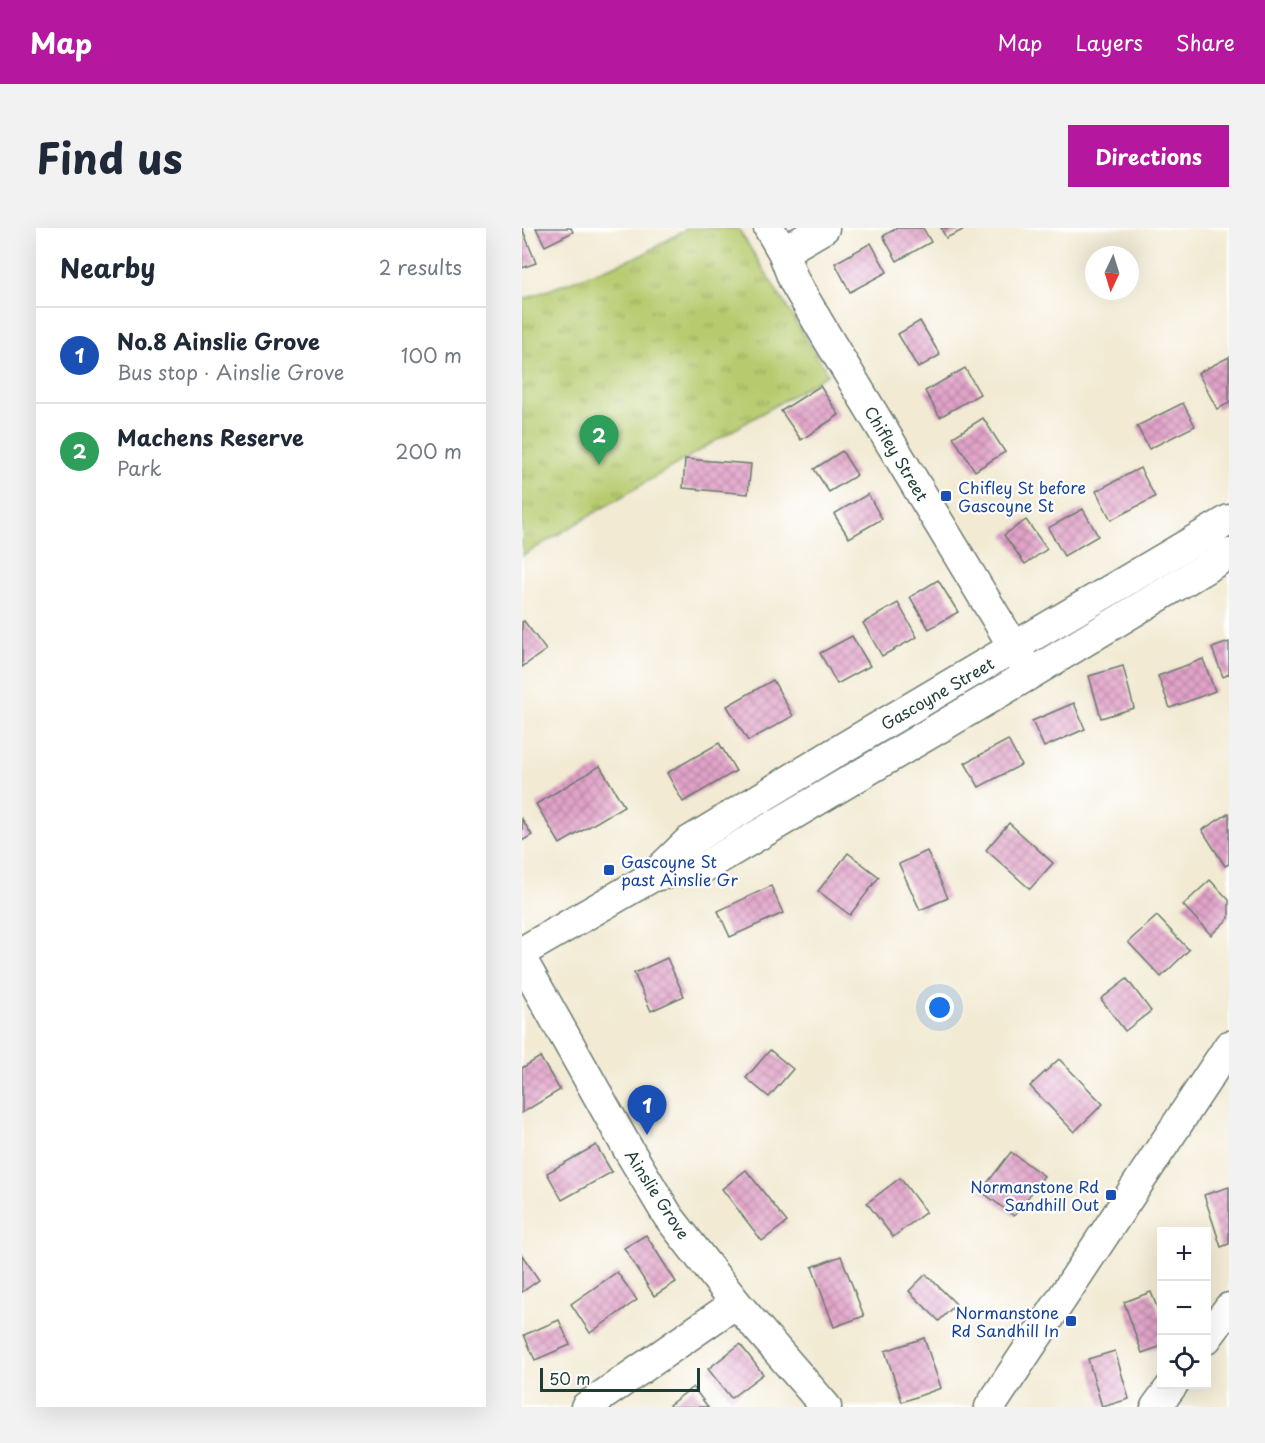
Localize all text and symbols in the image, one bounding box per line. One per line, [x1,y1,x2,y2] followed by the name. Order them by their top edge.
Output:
[30,21,92,64] text: Map
[998,26,1042,58] text: Map
[1075,26,1143,58] text: Layers
[1176,26,1235,58] text: Share
[36,125,183,188] text: Find us
[1068,125,1229,187] button: Directions
[1085,246,1139,300] north arrow
[60,248,155,287] text: Nearby
[379,252,462,282] text: 2 results
[117,324,320,357] text: No.8 Ainslie Grove
[75,340,84,370] text: 1
[401,340,462,370] text: 100 m
[117,357,344,387] text: Bus stop · Ainslie Grove
[859,401,935,505] street label: Chifley Street
[580,416,619,465] pin: 2
[117,420,304,453] text: Machens Reserve
[72,436,87,466] text: 2
[395,436,462,466] text: 200 m
[117,453,162,483] text: Park
[958,475,1086,517] place label: Chifley St before Gascoyne St
[939,489,953,503] marker: Chifley St before Gascoyne St
[876,651,998,735] street label: Gascoyne Street
[621,849,738,891] place label: Gascoyne St past Ainslie Gr
[602,863,616,877] marker: Gascoyne St past Ainslie Gr
[925,993,954,1022] your location
[628,1086,666,1135] pin: 1
[620,1145,696,1243] street label: Ainslie Grove
[970,1174,1099,1216] place label: Normanstone Rd Sandhill Out
[1104,1188,1118,1202] marker: Normanstone Rd Sandhill Out
[1157,1227,1211,1389] map controls
[1157,1227,1211,1281] button: +
[1157,1281,1211,1335] button: −
[951,1300,1059,1342] place label: Normanstone Rd Sandhill In
[1064,1314,1078,1328] marker: Normanstone Rd Sandhill In
[1157,1335,1211,1389] button: locate
[540,1365,700,1392] scale bar
[549,1366,590,1390] text: 50 m

